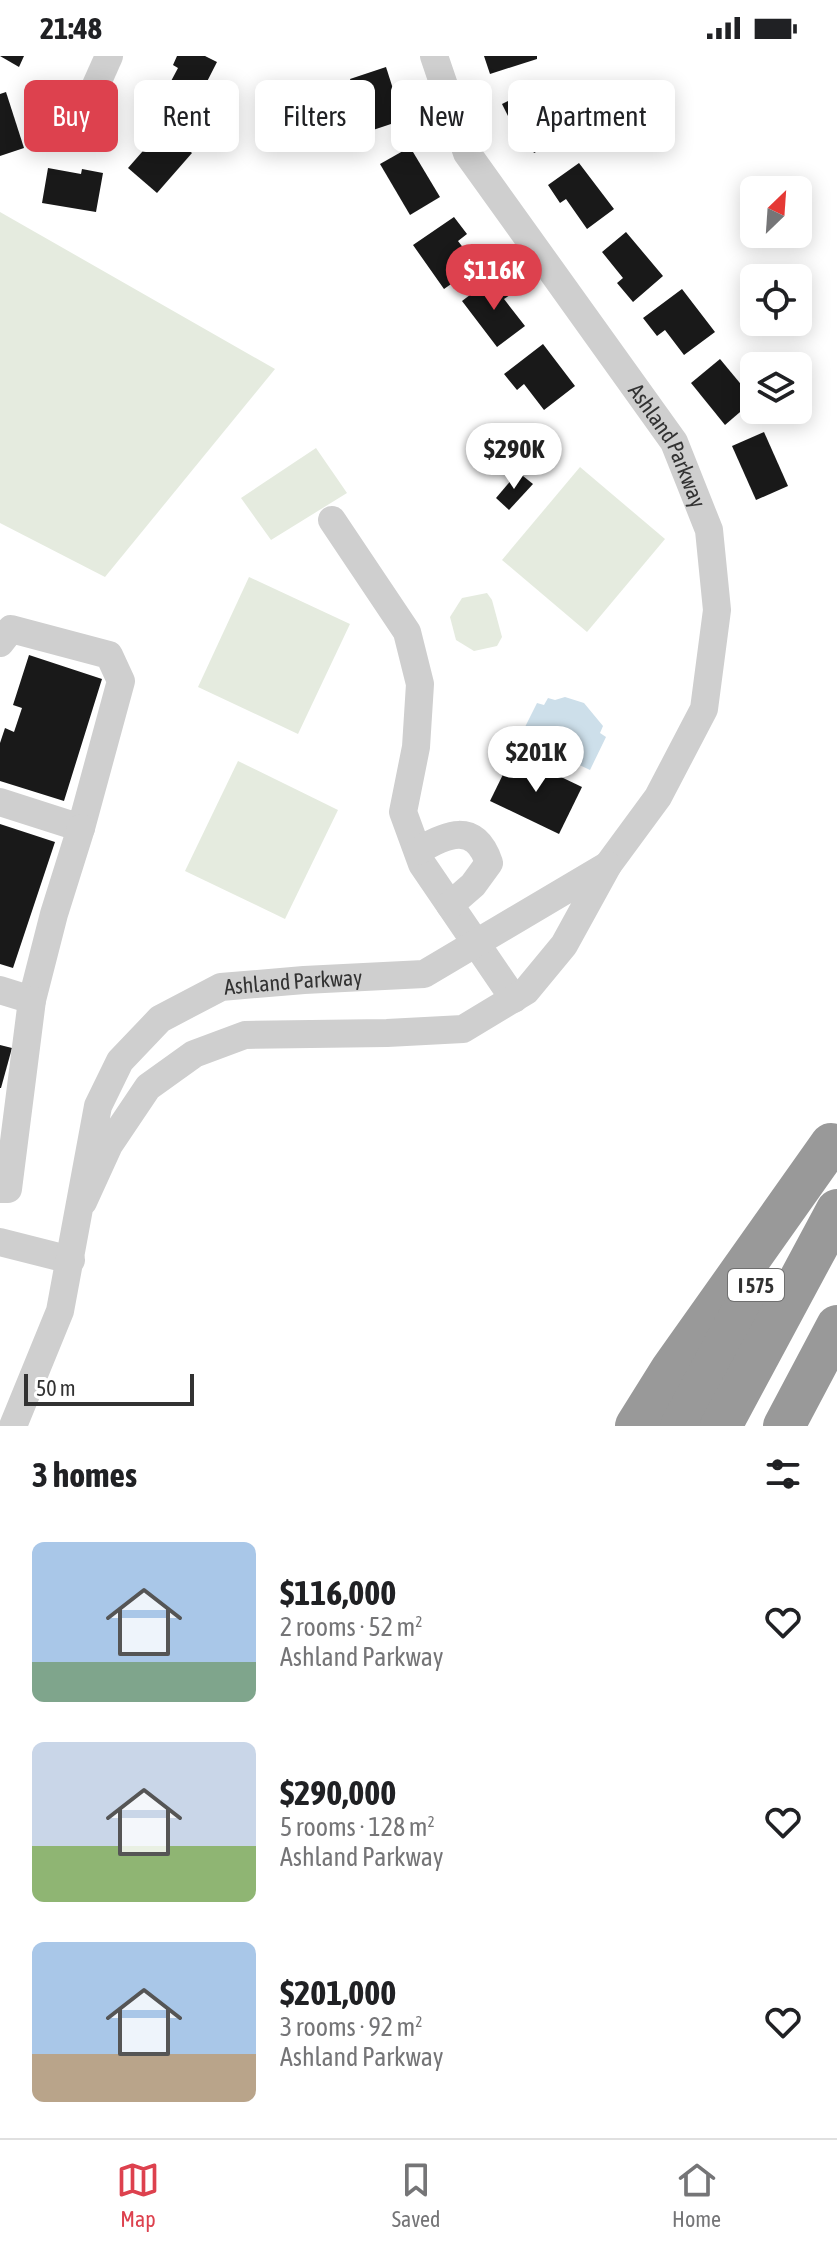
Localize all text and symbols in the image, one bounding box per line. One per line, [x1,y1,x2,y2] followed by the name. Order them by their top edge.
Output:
[40,11,102,45] text: 21:48
[24,80,118,152] chip: Buy
[134,80,239,152] chip: Rent
[255,80,375,152] chip: Filters
[391,80,492,152] chip: New
[508,80,675,152] chip: Apartment
[740,176,812,248] north arrow
[740,176,812,424] map controls
[438,244,550,312] pin: $116K
[464,255,524,285] text: $116K
[740,264,812,336] button: locate
[740,352,812,424] button: layers
[623,378,712,511] street label: Ashland Parkway
[458,423,570,491] pin: $290K
[484,434,544,464] text: $290K
[480,726,592,794] pin: $201K
[506,737,566,767] text: $201K
[223,964,363,1000] street label: Ashland Parkway
[728,1269,784,1301] road number: I 575
[24,1370,194,1406] scale bar
[36,1375,76,1401] text: 50 m
[761,1452,805,1496] icon: filters
[32,1455,137,1494] text: 3 homes
[280,1573,396,1612] text: $116,000
[96,1574,192,1670] icon: home
[761,1600,805,1644] icon: heart
[280,1612,422,1642] text: 2 rooms · 52 m²
[280,1642,444,1672] text: Ashland Parkway
[280,1773,396,1812] text: $290,000
[96,1774,192,1870] icon: home
[761,1800,805,1844] icon: heart
[280,1812,435,1842] text: 5 rooms · 128 m²
[280,1842,444,1872] text: Ashland Parkway
[280,1973,396,2012] text: $201,000
[96,1974,192,2070] icon: home
[761,2000,805,2044] icon: heart
[280,2012,422,2042] text: 3 rooms · 92 m²
[280,2042,444,2072] text: Ashland Parkway
[116,2158,160,2232] tab: Map
[392,2158,440,2232] tab: Saved
[672,2158,721,2232] tab: Home

